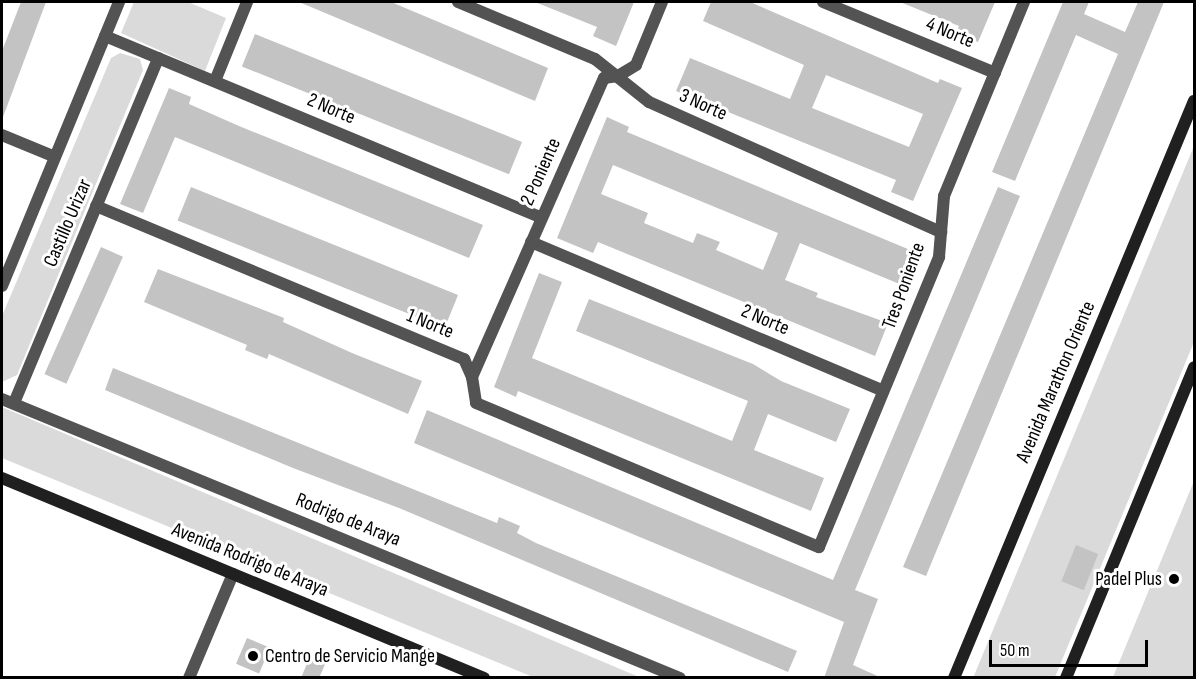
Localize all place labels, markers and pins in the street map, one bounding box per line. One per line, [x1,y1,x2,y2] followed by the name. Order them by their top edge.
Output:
[1095,567,1162,591] place label: Padel Plus
[1167,572,1181,586] marker: Padel Plus
[265,644,435,668] place label: Centro de Servicio Mange
[246,649,260,663] marker: Centro de Servicio Mange

